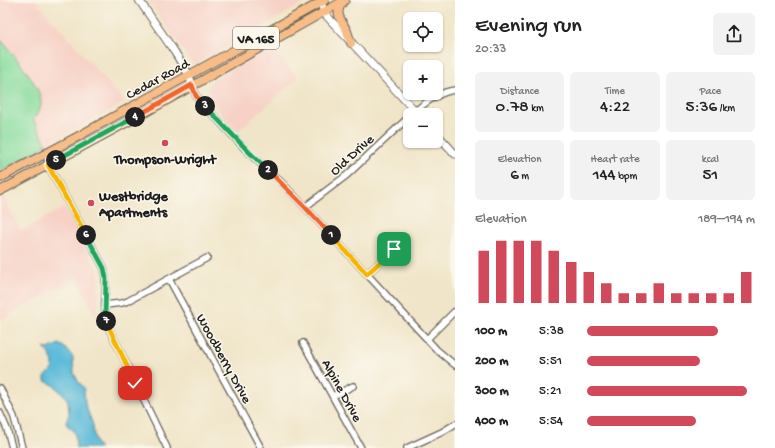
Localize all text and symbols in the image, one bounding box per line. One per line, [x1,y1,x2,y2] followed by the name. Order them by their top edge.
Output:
[403,12,443,148] map controls
[403,12,443,52] button: locate
[713,13,755,55] button: share
[475,14,582,40] text: Evening run
[233,27,279,49] road number: VA 165
[475,42,506,57] text: 20:33
[124,55,194,105] street label: Cedar Road
[403,60,443,100] button: +
[500,86,539,98] text: Distance
[605,86,625,98] text: Time
[700,86,721,98] text: Pace
[195,96,215,116] pin: 3
[495,98,529,118] text: 0.78
[600,98,630,118] text: 4:22
[685,98,717,118] text: 5:36
[202,100,208,112] text: 3
[529,103,544,115] text: km
[717,103,735,115] text: /km
[125,107,145,127] pin: 4
[403,108,443,148] button: −
[132,111,138,123] text: 4
[327,131,379,180] street label: Old Drive
[160,138,170,148] marker: Thompson-Wright
[46,150,66,170] pin: 5
[113,152,217,169] place label: Thompson-Wright
[53,154,59,166] text: 5
[498,154,542,166] text: Elevation
[590,154,640,166] text: Heart rate
[702,154,719,166] text: kcal
[258,160,278,180] pin: 2
[265,164,271,176] text: 2
[510,166,519,186] text: 6
[593,166,616,186] text: 144
[702,166,718,186] text: 51
[519,171,529,183] text: m
[616,171,637,183] text: bpm
[98,189,169,222] place label: Westbridge Apartments
[86,198,96,208] marker: Westbridge Apartments
[475,212,527,227] text: Elevation
[698,212,755,227] text: 189–194 m
[76,225,96,245] pin: 6
[321,225,341,245] pin: 1
[83,229,89,241] text: 6
[329,229,333,241] text: 1
[377,232,411,266] pin
[383,238,405,260] icon: arrive
[96,311,116,331] pin: 7
[191,311,255,408] street label: Woodberry Drive
[103,315,109,327] text: 7
[475,324,507,339] text: 100 m
[539,324,564,339] text: 5:38
[475,354,508,369] text: 200 m
[539,354,562,369] text: 5:51
[317,357,365,426] street label: Alpine Drive
[118,366,152,400] pin
[124,372,146,394] icon: check
[475,384,509,399] text: 300 m
[539,384,562,399] text: 5:21
[475,414,508,429] text: 400 m
[539,414,563,429] text: 5:54

